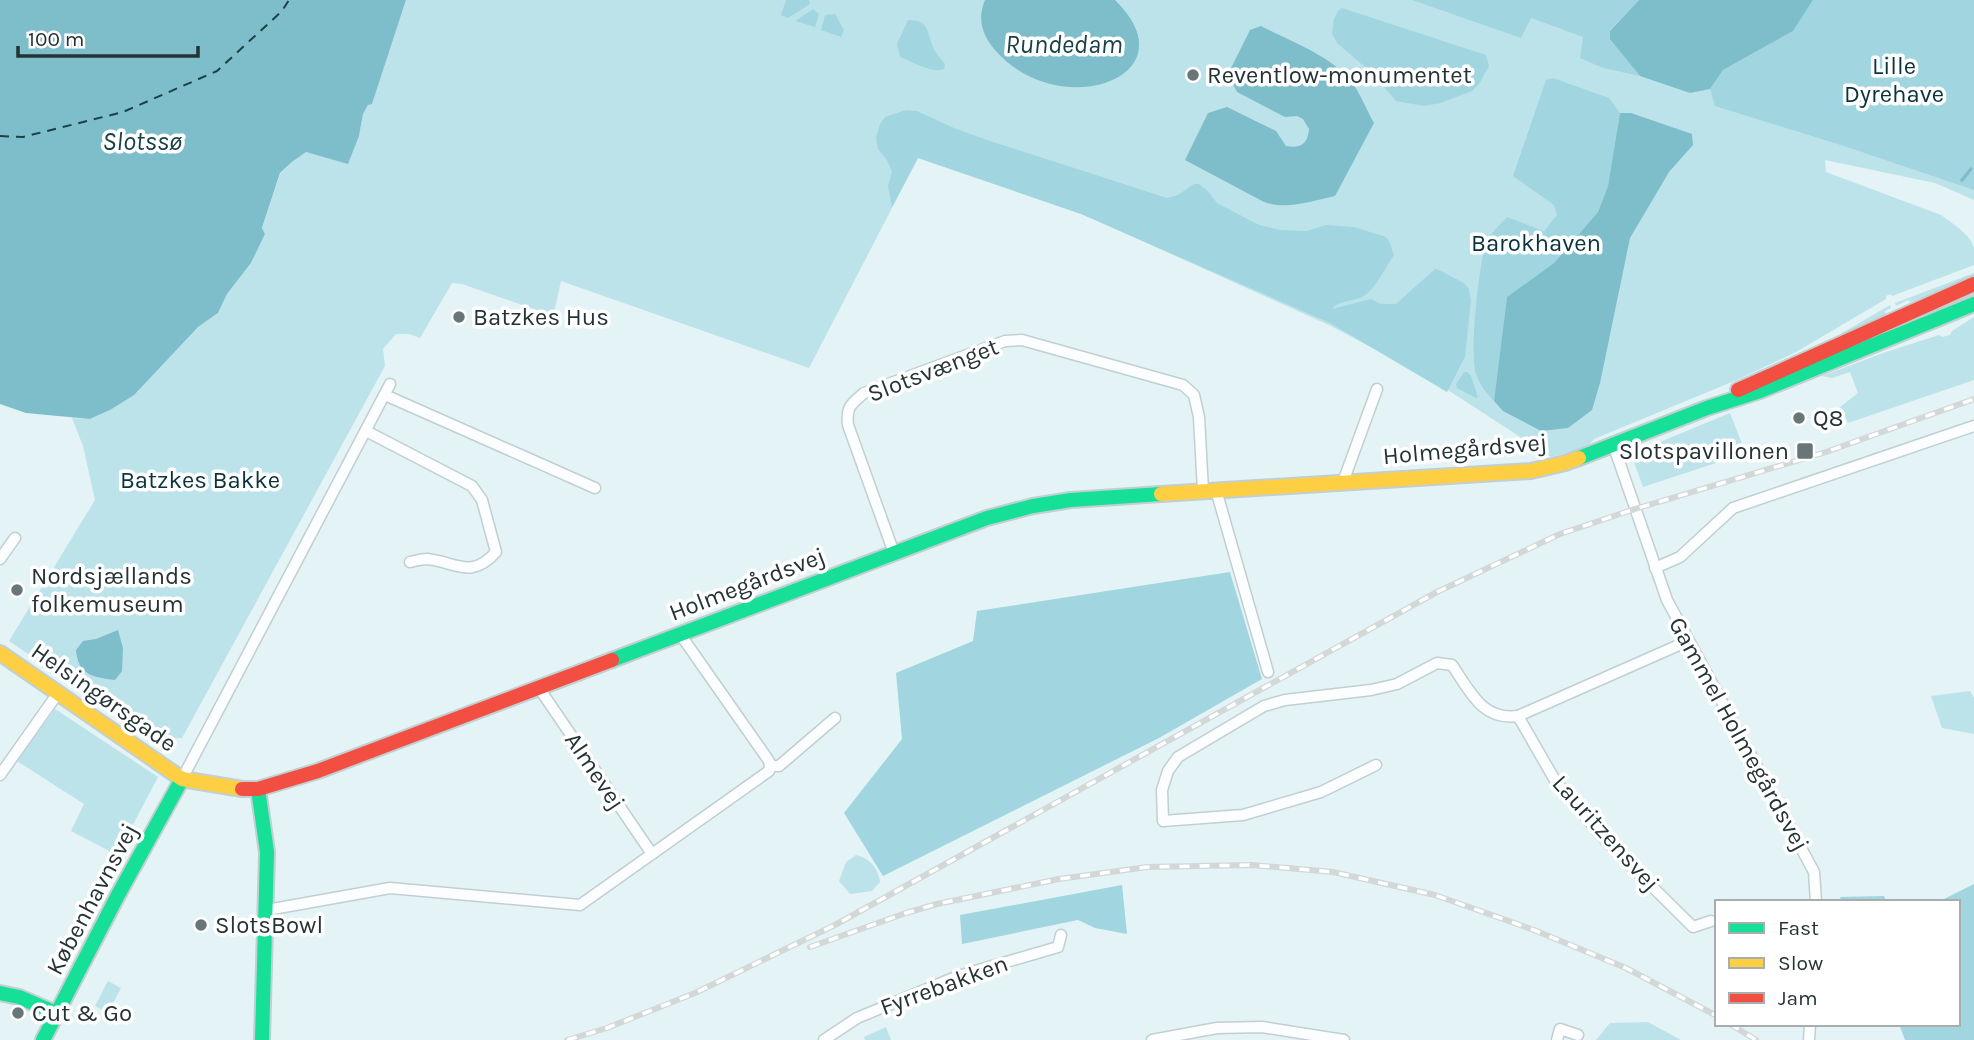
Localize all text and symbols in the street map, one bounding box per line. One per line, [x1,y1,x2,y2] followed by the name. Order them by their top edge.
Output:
[18,14,198,58] scale bar
[28,27,85,51] text: 100 m
[1005,29,1123,60] water label: Rundedam
[1844,52,1944,108] park label: Lille Dyrehave
[1207,61,1472,89] place label: Reventlow-monumentet
[1185,67,1201,83] marker: Reventlow-monumentet
[102,126,183,157] water label: Slotssø
[1471,229,1601,257] park label: Barokhaven
[473,303,609,331] place label: Batzkes Hus
[451,309,467,325] marker: Batzkes Hus
[864,332,1002,408] street label: Slotsvænget
[1813,404,1843,432] place label: Q8
[1791,410,1807,426] marker: Q8
[1382,428,1548,470] street label: Holmegårdsvej
[1619,437,1789,465] place label: Slotspavillonen
[1795,441,1815,461] marker: Slotspavillonen
[120,466,280,494] park label: Batzkes Bakke
[665,541,829,627] street label: Holmegårdsvej
[31,562,192,618] place label: Nordsjællands folkemuseum
[9,582,25,598] marker: Nordsjællands folkemuseum
[1663,612,1815,856] street label: Gammel Holmegårdsvej
[26,637,182,757] street label: Helsingørsgade
[559,727,631,815] street label: Almevej
[1547,769,1665,897] street label: Lauritzensvej
[40,818,144,980] street label: Københavnsvej
[1715,900,1960,1026] legend
[215,911,323,939] place label: SlotsBowl
[1778,916,1819,940] text: Fast
[193,917,209,933] marker: SlotsBowl
[876,949,1012,1021] street label: Fyrrebakken
[1778,951,1823,975] text: Slow
[1778,986,1818,1010] text: Jam
[32,999,132,1027] place label: Cut & Go
[10,1005,26,1021] marker: Cut & Go

